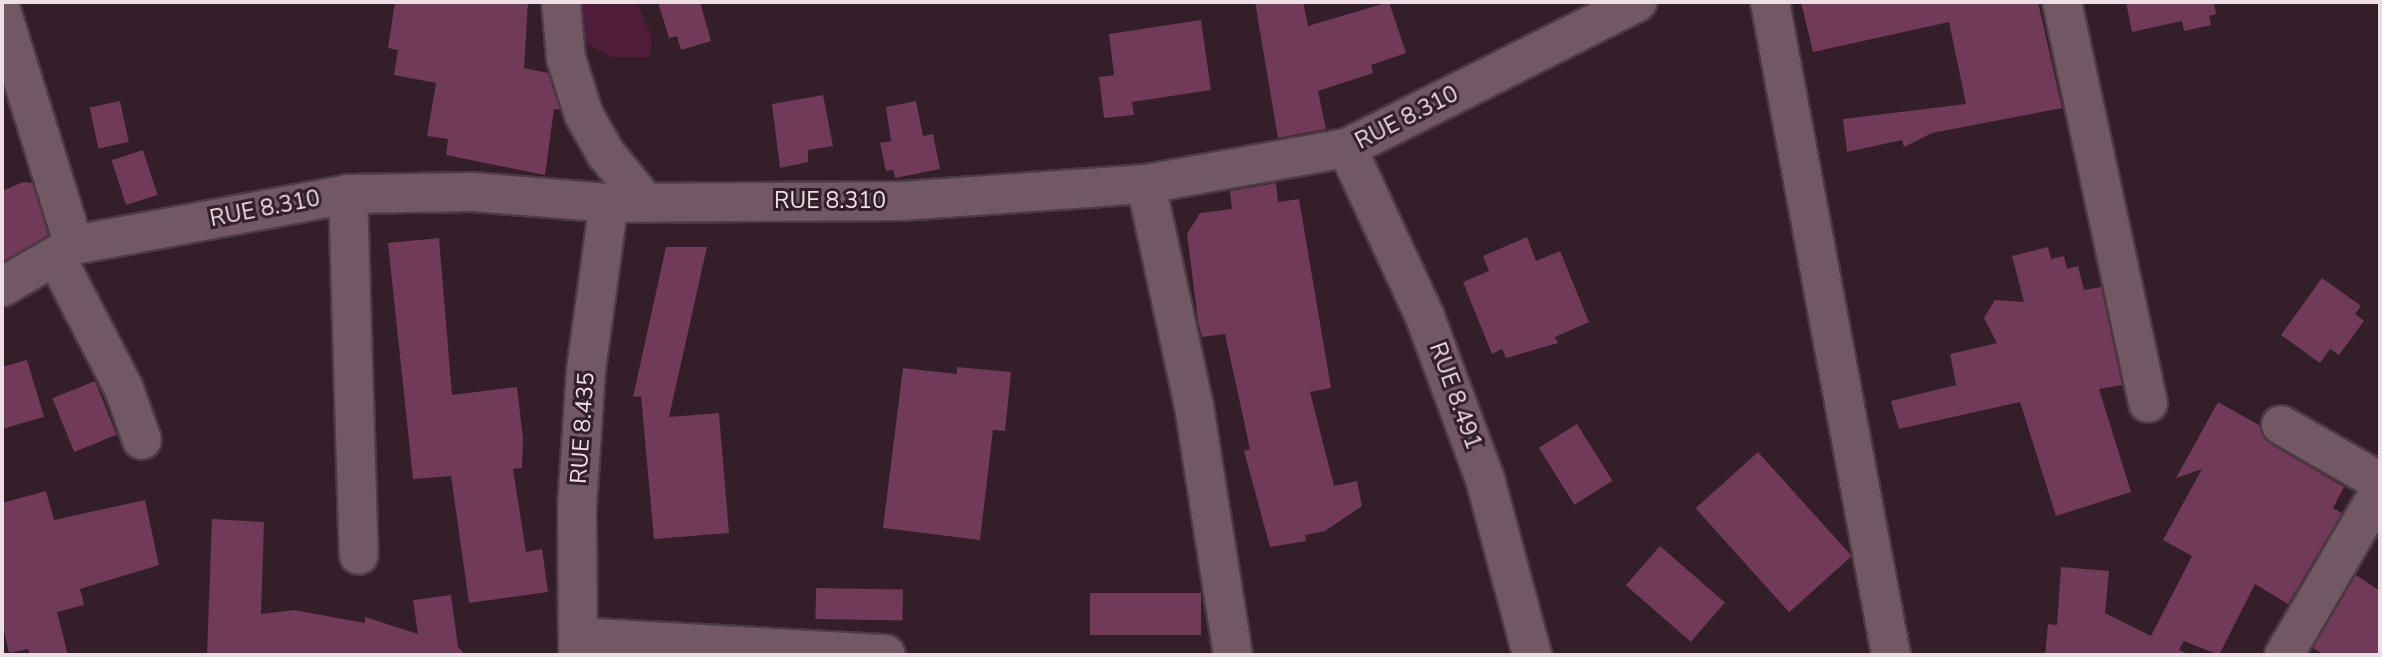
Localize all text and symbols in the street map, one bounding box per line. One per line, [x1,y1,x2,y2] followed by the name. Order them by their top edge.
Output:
[1351,80,1463,156] street label: RUE 8.310
[207,185,323,233] street label: RUE 8.310
[774,187,886,215] street label: RUE 8.310
[1423,339,1487,453] street label: RUE 8.491
[565,371,601,485] street label: RUE 8.435

